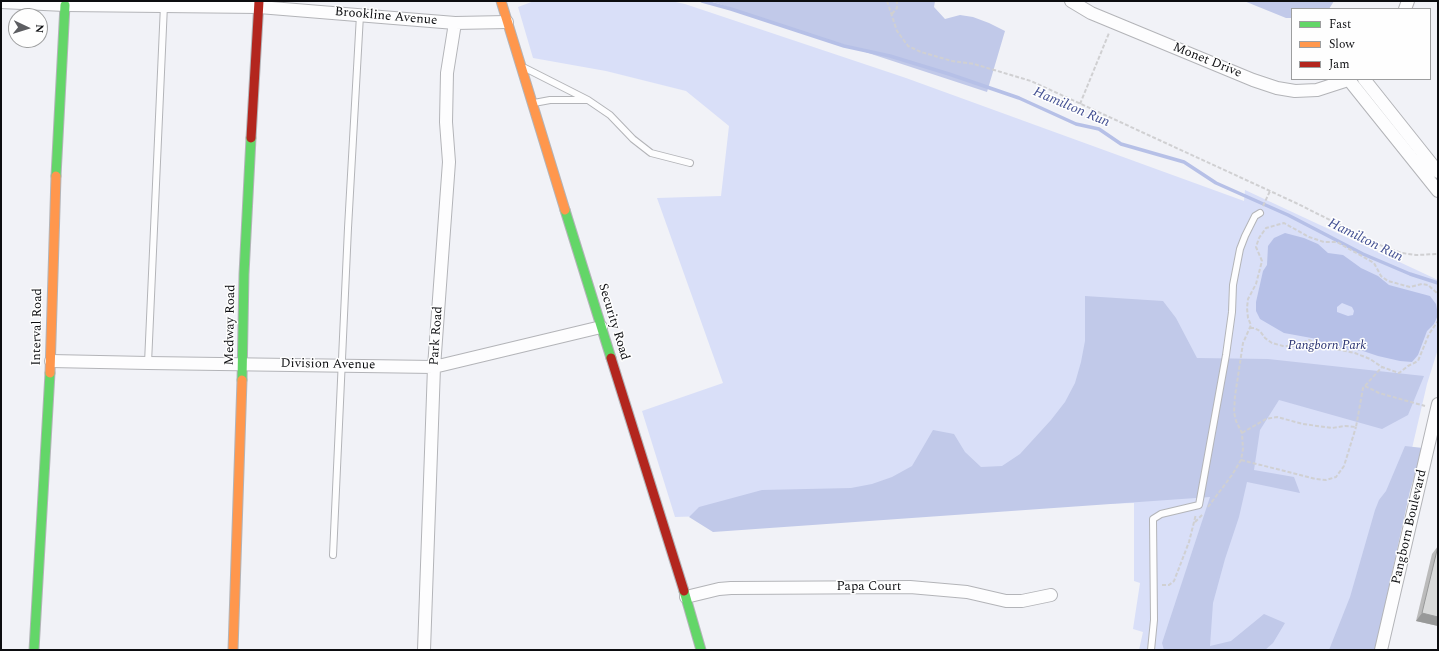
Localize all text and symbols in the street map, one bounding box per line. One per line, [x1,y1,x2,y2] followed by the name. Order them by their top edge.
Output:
[334,5,438,29] street label: Brookline Avenue
[8,8,48,48] north arrow
[1291,8,1431,80] legend
[1329,15,1351,34] text: Fast
[31,24,48,34] text: N
[1329,35,1354,54] text: Slow
[1170,40,1244,82] street label: Monet Drive
[1329,55,1350,74] text: Jam
[1030,84,1112,132] water label: Hamilton Run
[1325,216,1405,266] water label: Hamilton Run
[594,282,632,362] street label: Security Road
[222,284,240,366] street label: Medway Road
[30,288,46,366] street label: Interval Road
[427,306,447,366] street label: Park Road
[1288,338,1366,354] park label: Pangborn Park
[280,356,376,374] street label: Division Avenue
[1389,468,1431,586] street label: Pangborn Boulevard
[837,579,901,595] street label: Papa Court

